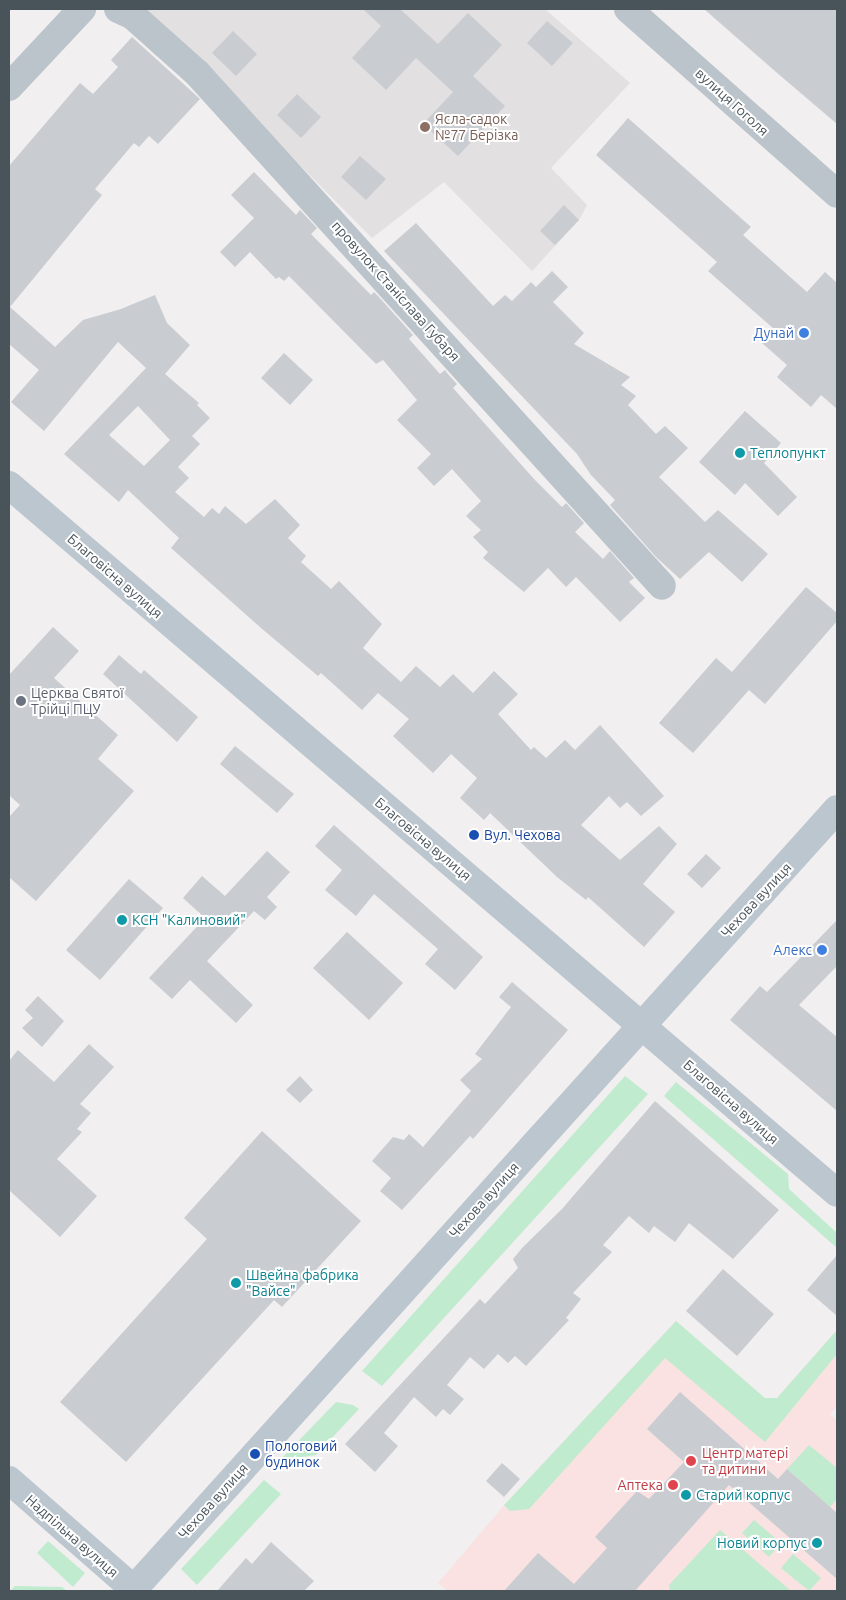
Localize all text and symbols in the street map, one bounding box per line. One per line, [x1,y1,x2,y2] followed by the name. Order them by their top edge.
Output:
[692,65,772,139] street label: вулиця Гоголя
[435,111,518,144] place label: Ясла-садок №77 Берізка
[419,121,431,133] marker: Ясла-садок №77 Берізка
[328,217,464,365] street label: провулок Станіслава Губаря
[753,325,794,341] place label: Дунай
[798,327,810,339] marker: Дунай
[750,445,826,461] place label: Теплопункт
[734,447,746,459] marker: Теплопункт
[64,530,166,622] street label: Благовісна вулиця
[31,685,124,718] place label: Церква Святої Трійці ПЦУ
[15,695,27,707] marker: Церква Святої Трійці ПЦУ
[371,794,475,884] street label: Благовісна вулиця
[484,827,561,843] place label: Вул. Чехова
[468,829,480,841] marker: Вул. Чехова
[717,859,795,941] street label: Чехова вулиця
[132,912,246,928] place label: КСН "Калиновий"
[116,914,128,926] marker: КСН "Калиновий"
[773,942,812,958] place label: Алекс
[816,944,828,956] marker: Алекс
[680,1056,782,1148] street label: Благовісна вулиця
[446,1159,522,1241] street label: Чехова вулиця
[246,1267,359,1300] place label: Швейна фабрика "Вайсе"
[230,1277,242,1289] marker: Швейна фабрика "Вайсе"
[265,1438,337,1470] place label: Пологовий будинок
[702,1445,788,1478] place label: Центр матері та дитини
[249,1448,261,1460] marker: Пологовий будинок
[684,1454,698,1468] marker: Центр матері та дитини
[175,1460,251,1542] street label: Чехова вулиця
[618,1477,663,1493] place label: Аптека
[667,1479,679,1491] marker: Аптека
[696,1487,790,1503] place label: Старий корпус
[680,1489,692,1501] marker: Старий корпус
[22,1491,122,1581] street label: Надпільна вулиця
[717,1535,807,1551] place label: Новий корпус
[811,1537,823,1549] marker: Новий корпус

